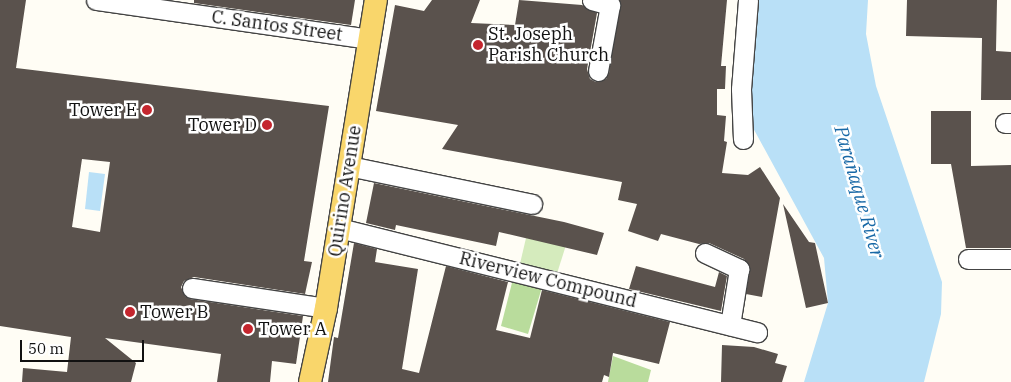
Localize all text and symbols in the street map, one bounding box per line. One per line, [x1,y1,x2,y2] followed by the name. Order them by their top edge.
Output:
[210,6,344,46] street label: C. Santos Street
[488,24,609,66] place label: St. Joseph Parish Church
[472,39,484,51] marker: St. Joseph Parish Church
[69,99,137,121] place label: Tower E
[141,104,153,116] marker: Tower E
[188,114,257,136] place label: Tower D
[261,119,273,131] marker: Tower D
[829,123,889,261] water label: Parañaque River
[324,124,366,258] street label: Quirino Avenue
[457,247,639,313] street label: Riverview Compound
[140,301,209,323] place label: Tower B
[124,306,136,318] marker: Tower B
[258,318,327,340] place label: Tower A
[242,323,254,335] marker: Tower A
[22,330,146,362] scale bar
[28,339,64,358] text: 50 m

